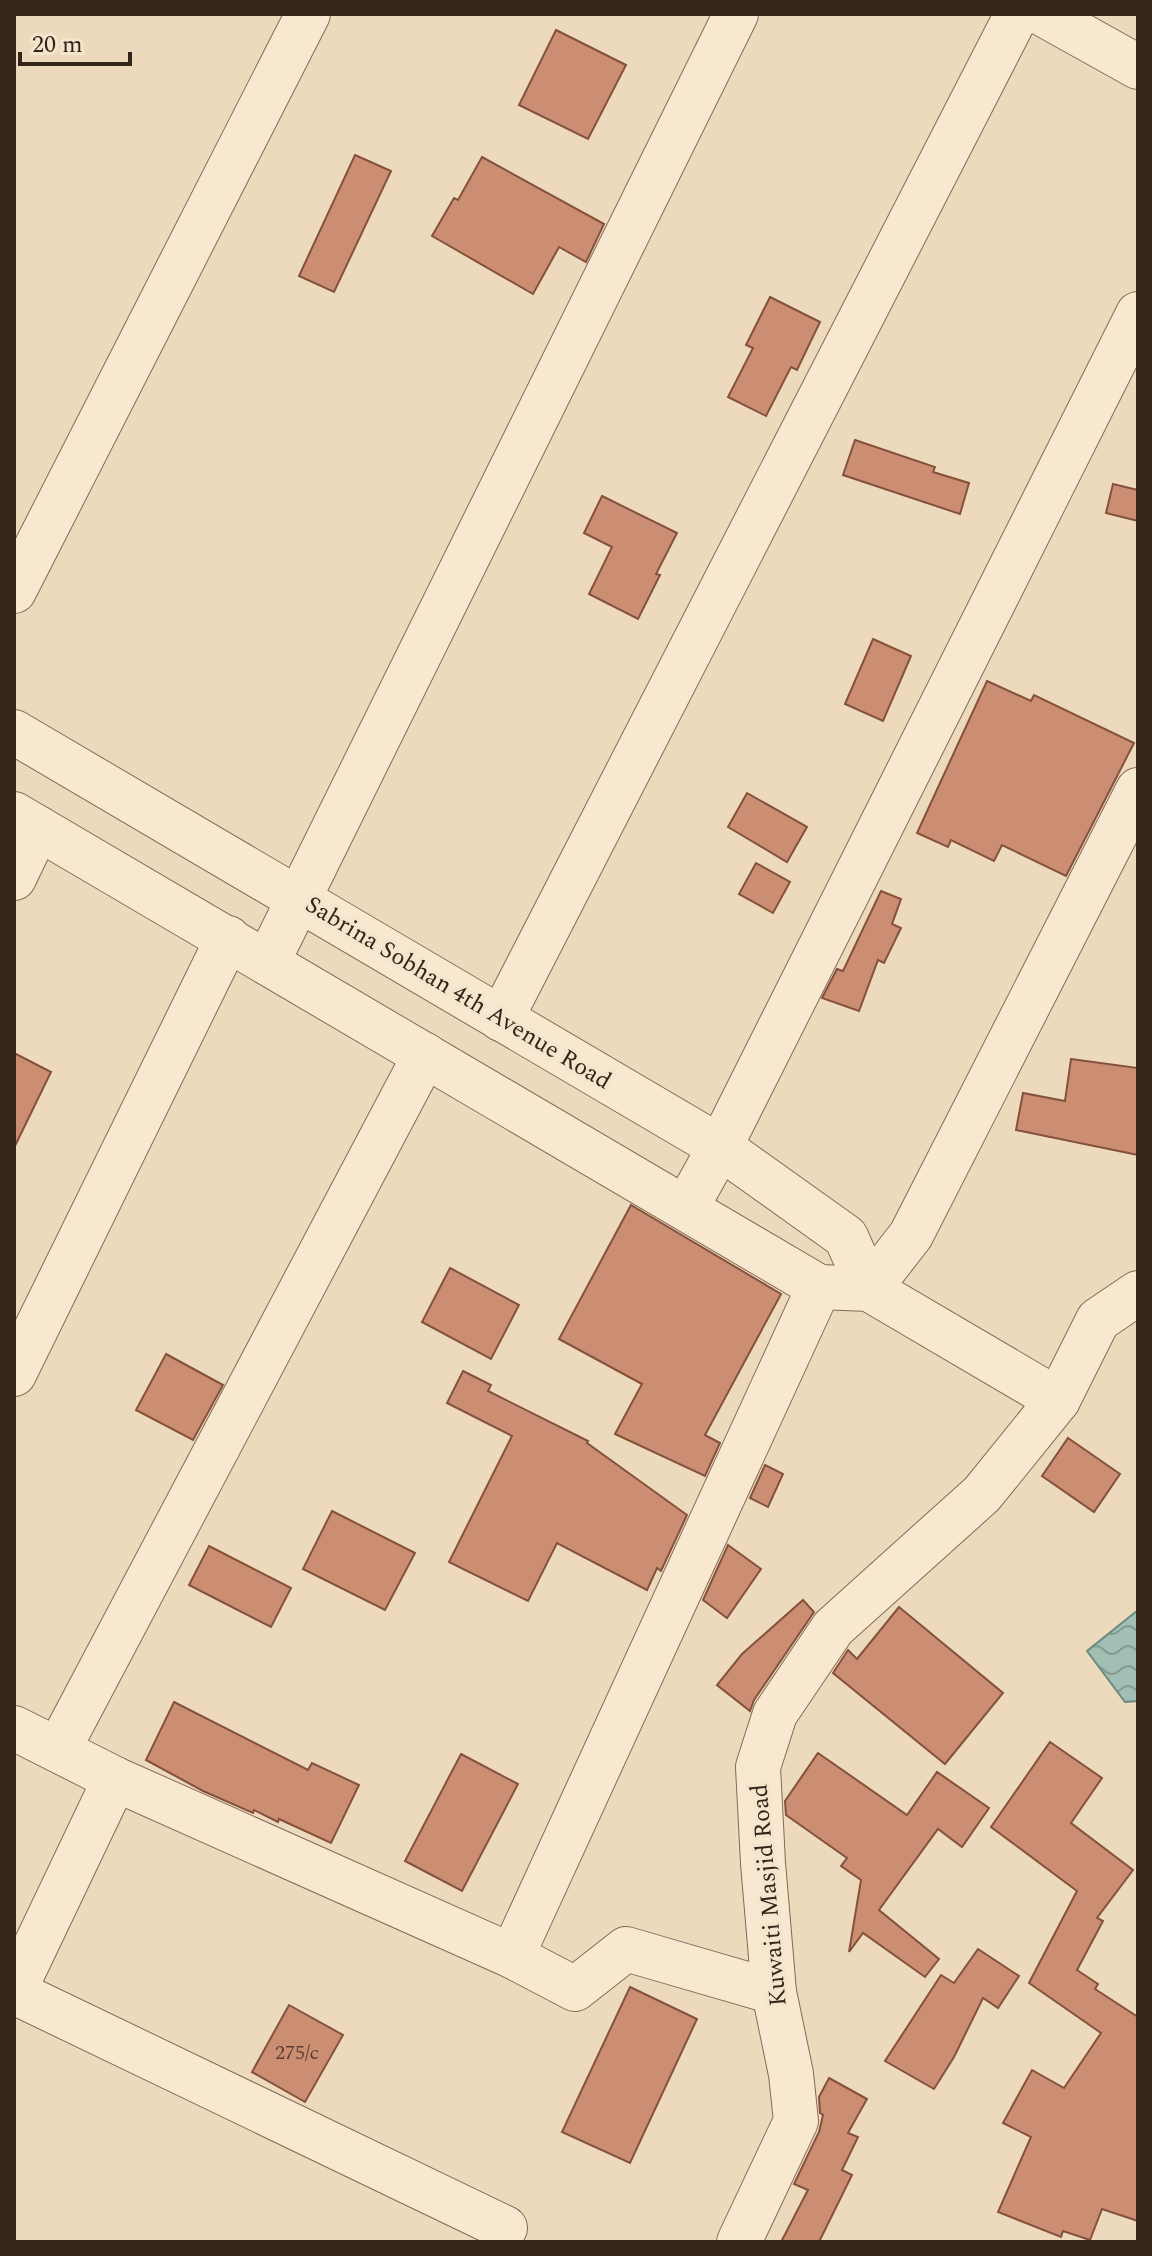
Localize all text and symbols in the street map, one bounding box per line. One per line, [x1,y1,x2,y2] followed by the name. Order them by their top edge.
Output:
[20,16,130,66] scale bar
[32,27,83,63] text: 20 m
[298,887,618,1099] street label: Sabrina Sobhan 4th Avenue Road
[741,1782,797,2008] street label: Kuwaiti Masjid Road
[275,2038,319,2068] house number: 275/c

